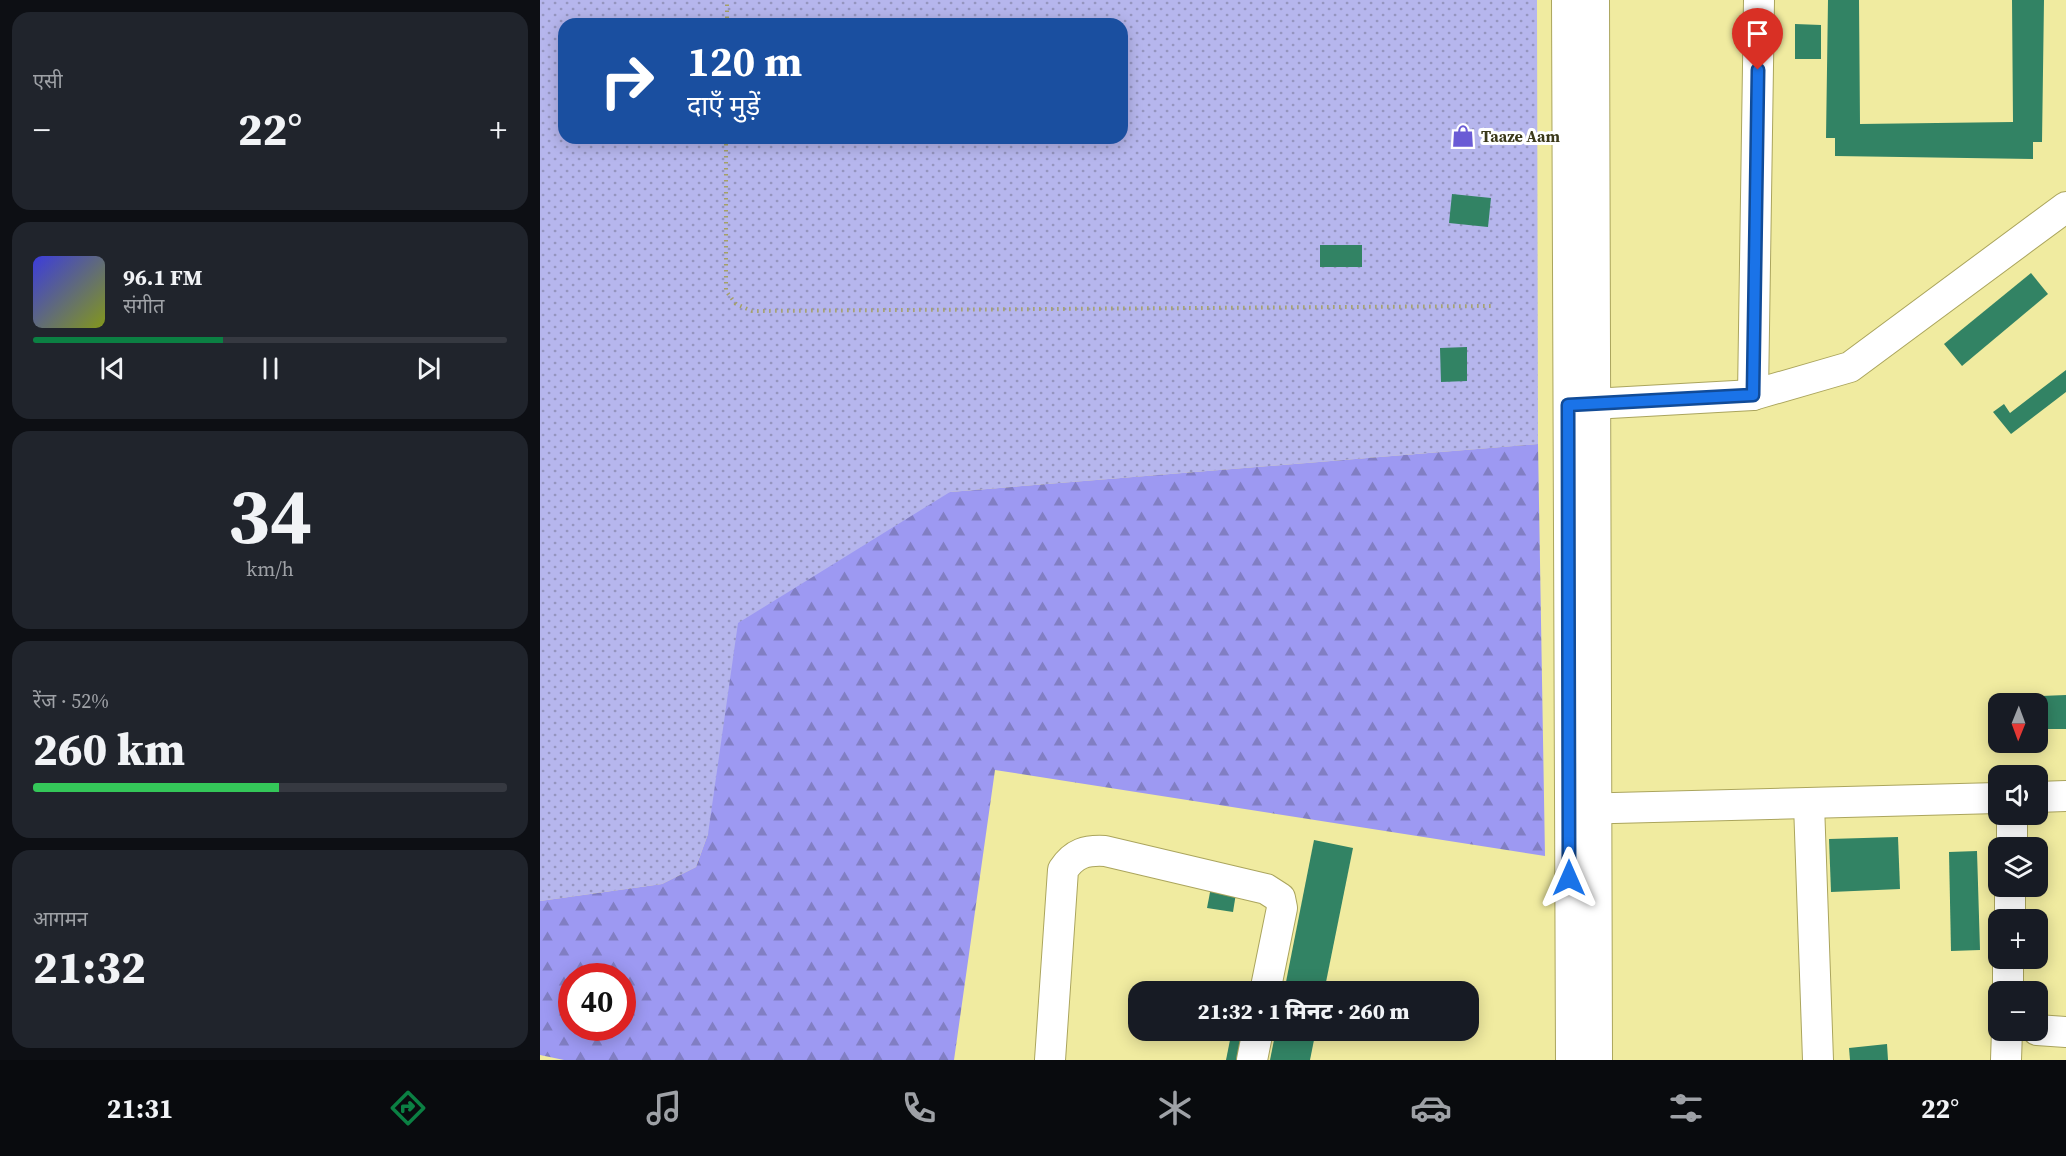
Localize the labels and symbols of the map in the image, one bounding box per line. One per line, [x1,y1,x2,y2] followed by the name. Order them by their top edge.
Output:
[1732,8,1783,70] pin
[1450,123,1476,149] shop icon: Taaze Aam
[1481,125,1560,147] place label: Taaze Aam
[1988,693,2048,753] north arrow
[1537,846,1601,910] position arrow
[558,963,636,1041] speed limit sign: 40

